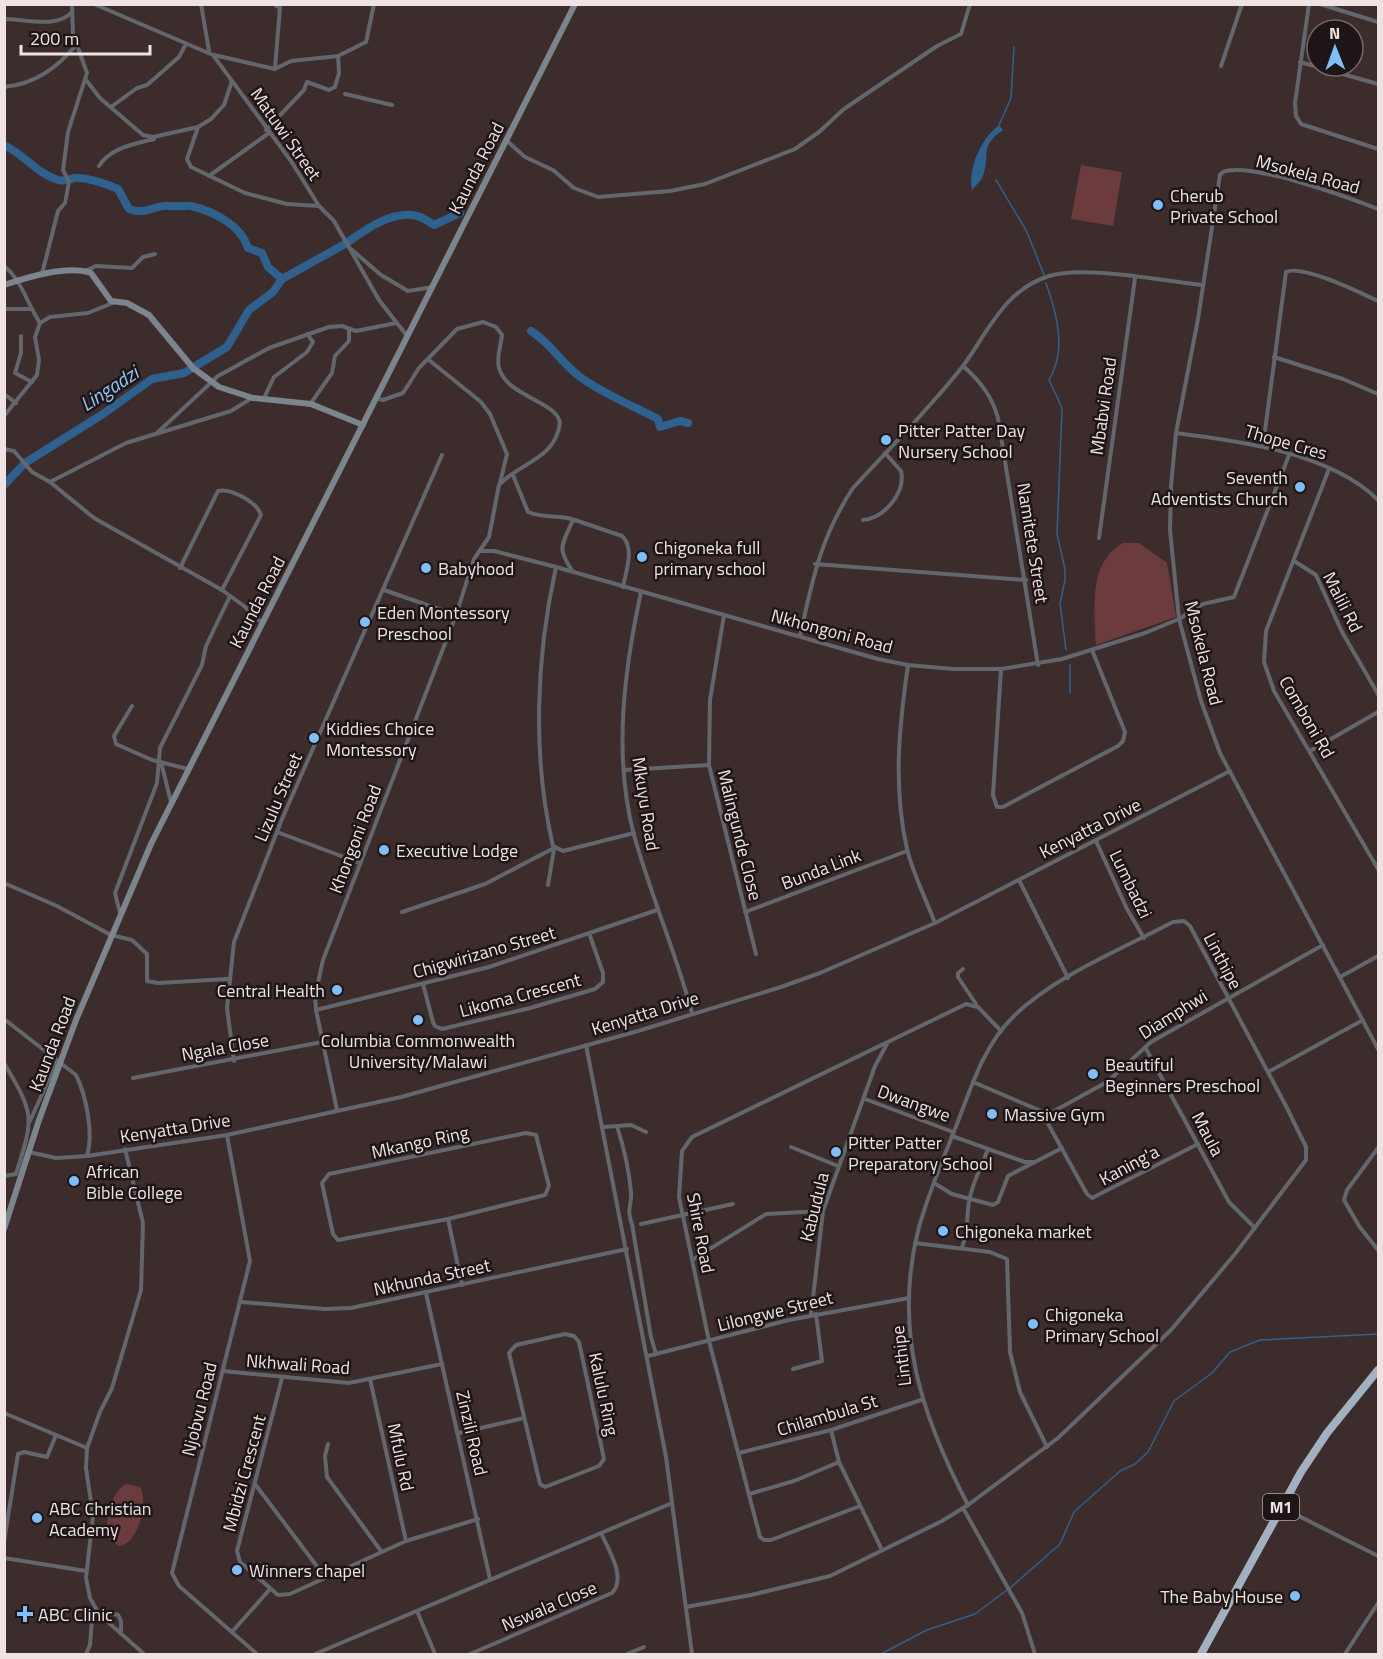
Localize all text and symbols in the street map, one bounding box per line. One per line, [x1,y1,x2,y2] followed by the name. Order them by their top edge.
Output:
[21,18,150,56] scale bar
[1305,18,1365,78] north arrow
[1329,21,1340,45] text: N
[30,25,79,52] text: 200 m
[244,82,328,187] street label: Matuwi Street
[441,117,511,219] street label: Kaunda Road
[1253,147,1363,201] street label: Msokela Road
[1170,182,1278,230] place label: Cherub Private School
[1151,198,1165,212] marker: Cherub Private School
[1083,355,1123,457] street label: Mbabvi Road
[73,356,147,419] water label: Lingadzi
[898,417,1026,465] place label: Pitter Patter Day Nursery School
[1242,417,1330,467] street label: Thope Cres
[879,433,893,447] marker: Pitter Patter Day Nursery School
[1151,464,1288,512] place label: Seventh Adventists Church
[1293,480,1307,494] marker: Seventh Adventists Church
[1010,481,1056,606] street label: Namitete Street
[654,534,766,582] place label: Chigoneka full primary school
[635,550,649,564] marker: Chigoneka full primary school
[222,551,292,653] street label: Kaunda Road
[438,555,514,582] place label: Babyhood
[419,561,433,575] marker: Babyhood
[1316,567,1370,637] street label: Malili Rd
[1178,598,1230,708] street label: Msokela Road
[377,599,510,647] place label: Eden Montessory Preschool
[768,602,896,660] street label: Nkhongoni Road
[358,615,372,629] marker: Eden Montessory Preschool
[1273,671,1341,763] street label: Comboni Rd
[326,715,434,763] place label: Kiddies Choice Montessory
[307,731,321,745] marker: Kiddies Choice Montessory
[247,748,309,846] street label: Lizulu Street
[625,755,667,853] street label: Mkuyu Road
[711,767,769,903] street label: Malingunde Close
[322,781,388,897] street label: Khongoni Road
[1034,791,1146,865] street label: Kenyatta Drive
[396,837,518,864] place label: Executive Lodge
[777,841,865,897] street label: Bunda Link
[377,843,391,857] marker: Executive Lodge
[1103,845,1159,923] street label: Lumbadzi
[410,919,559,985] street label: Chigwirizano Street
[1197,928,1249,994] street label: Linthipe
[456,966,584,1024] street label: Likoma Crescent
[217,977,325,1004] place label: Central Health
[1133,982,1213,1046] street label: Diamphwi
[330,983,344,997] marker: Central Health
[588,984,702,1042] street label: Kenyatta Drive
[21,992,83,1096] street label: Kaunda Road
[411,1013,425,1027] marker: Columbia Commonwealth University/Malawi
[179,1026,271,1068] street label: Ngala Close
[321,1027,515,1075] place label: Columbia Commonwealth University/Malawi
[1105,1051,1260,1099] place label: Beautiful Beginners Preschool
[1086,1067,1100,1081] marker: Beautiful Beginners Preschool
[874,1077,954,1129] street label: Dwangwe
[1004,1101,1105,1128] place label: Massive Gym
[118,1106,232,1150] street label: Kenyatta Drive
[985,1107,999,1121] marker: Massive Gym
[1185,1107,1231,1161] street label: Maula
[369,1118,471,1166] street label: Mkango Ring
[848,1129,993,1177] place label: Pitter Patter Preparatory School
[1094,1138,1164,1192] street label: Kaning'a
[829,1145,843,1159] marker: Pitter Patter Preparatory School
[86,1158,183,1206] place label: African Bible College
[792,1170,836,1244] street label: Kabudula
[67,1174,81,1188] marker: African Bible College
[680,1190,722,1276] street label: Shire Road
[955,1218,1092,1245] place label: Chigoneka market
[936,1224,950,1238] marker: Chigoneka market
[371,1251,493,1303] street label: Nkhunda Street
[714,1283,836,1338] street label: Lilongwe Street
[1045,1301,1159,1349] place label: Chigoneka Primary School
[1026,1317,1040,1331] marker: Chigoneka Primary School
[884,1324,918,1388] street label: Linthipe
[245,1347,351,1381] street label: Nkhwali Road
[582,1350,626,1438] street label: Kalulu Ring
[174,1359,224,1459] street label: Njobvu Road
[773,1387,881,1443] street label: Chilambula St
[449,1388,495,1478] street label: Zinzili Road
[215,1411,273,1535] street label: Mbidzi Crescent
[381,1421,421,1493] street label: Mfulu Rd
[1263,1494,1299,1520] road number: M1
[49,1495,152,1543] place label: ABC Christian Academy
[30,1511,44,1525] marker: ABC Christian Academy
[249,1557,365,1584] place label: Winners chapel
[230,1563,244,1577] marker: Winners chapel
[497,1574,601,1638] street label: Nswala Close
[1160,1583,1283,1610] place label: The Baby House
[1288,1589,1302,1603] marker: The Baby House
[38,1601,113,1628] place label: ABC Clinic
[16,1605,34,1623] marker: ABC Clinic

